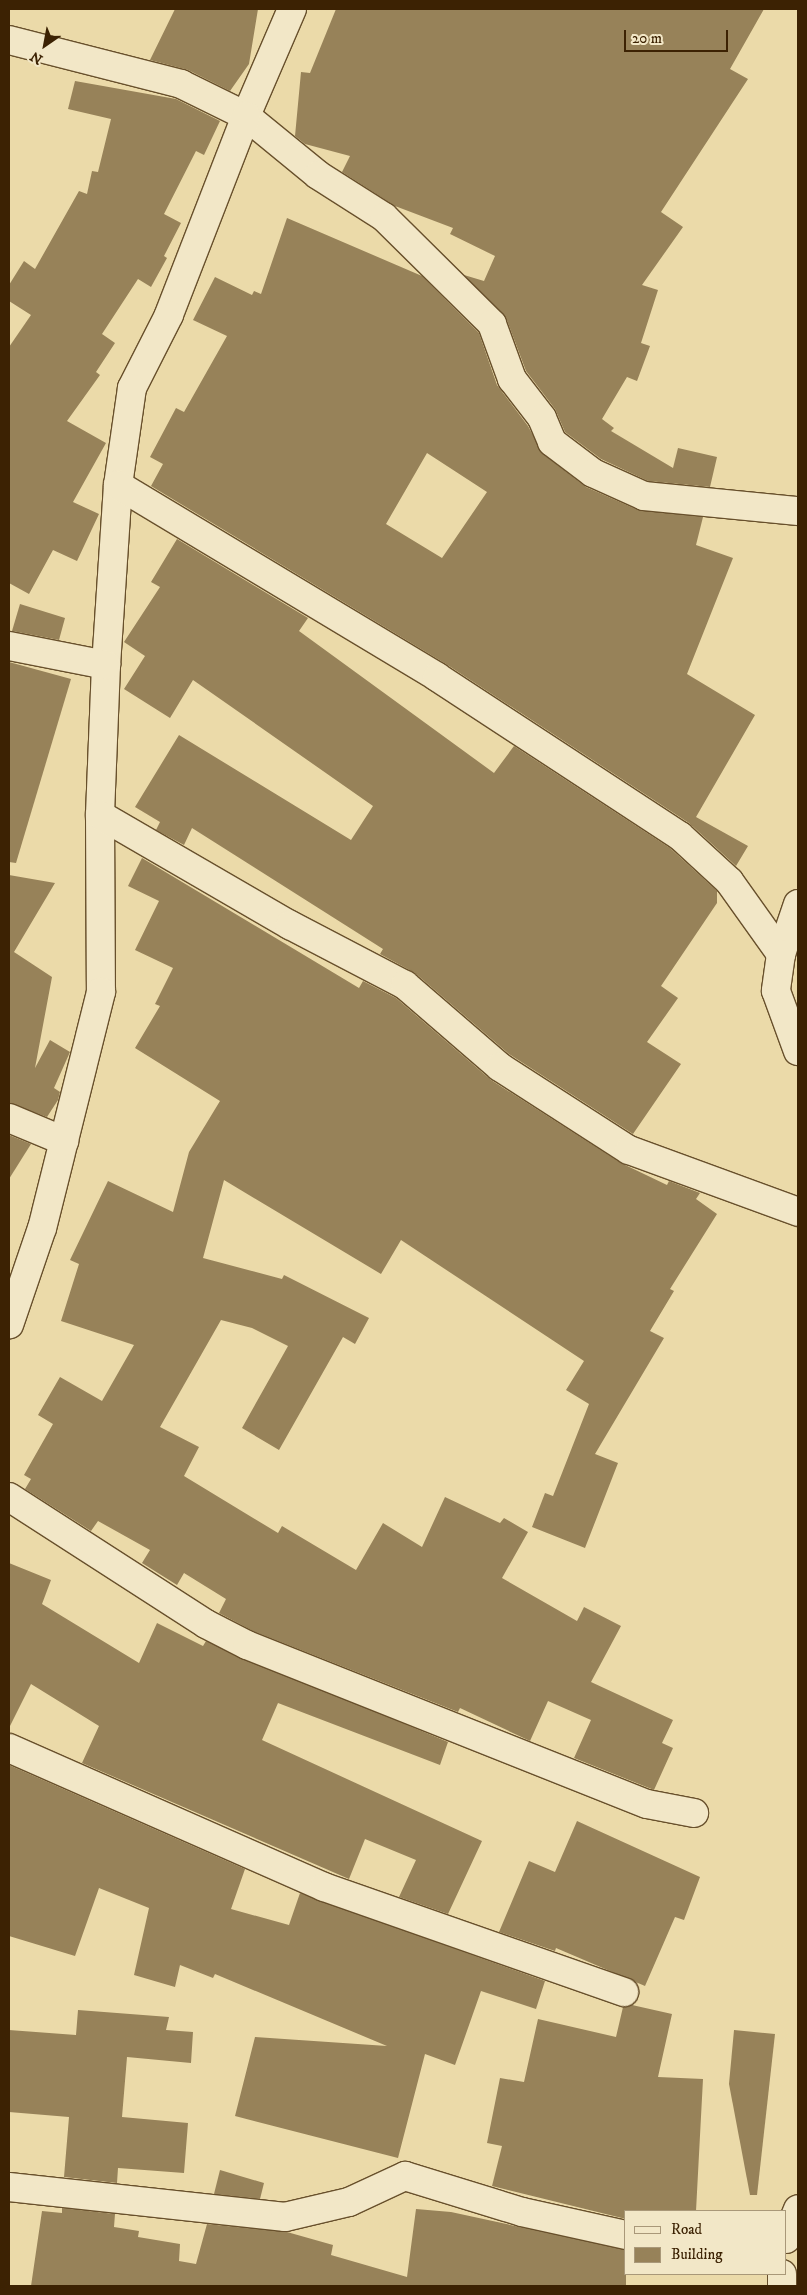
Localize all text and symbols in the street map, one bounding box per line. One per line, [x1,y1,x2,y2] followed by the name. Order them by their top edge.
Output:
[20,20,70,70] north arrow
[627,20,731,52] scale bar
[632,29,662,48] text: 20 m
[27,47,47,68] text: N
[624,2210,787,2275] legend
[671,2220,702,2239] text: Road
[671,2245,723,2264] text: Building

